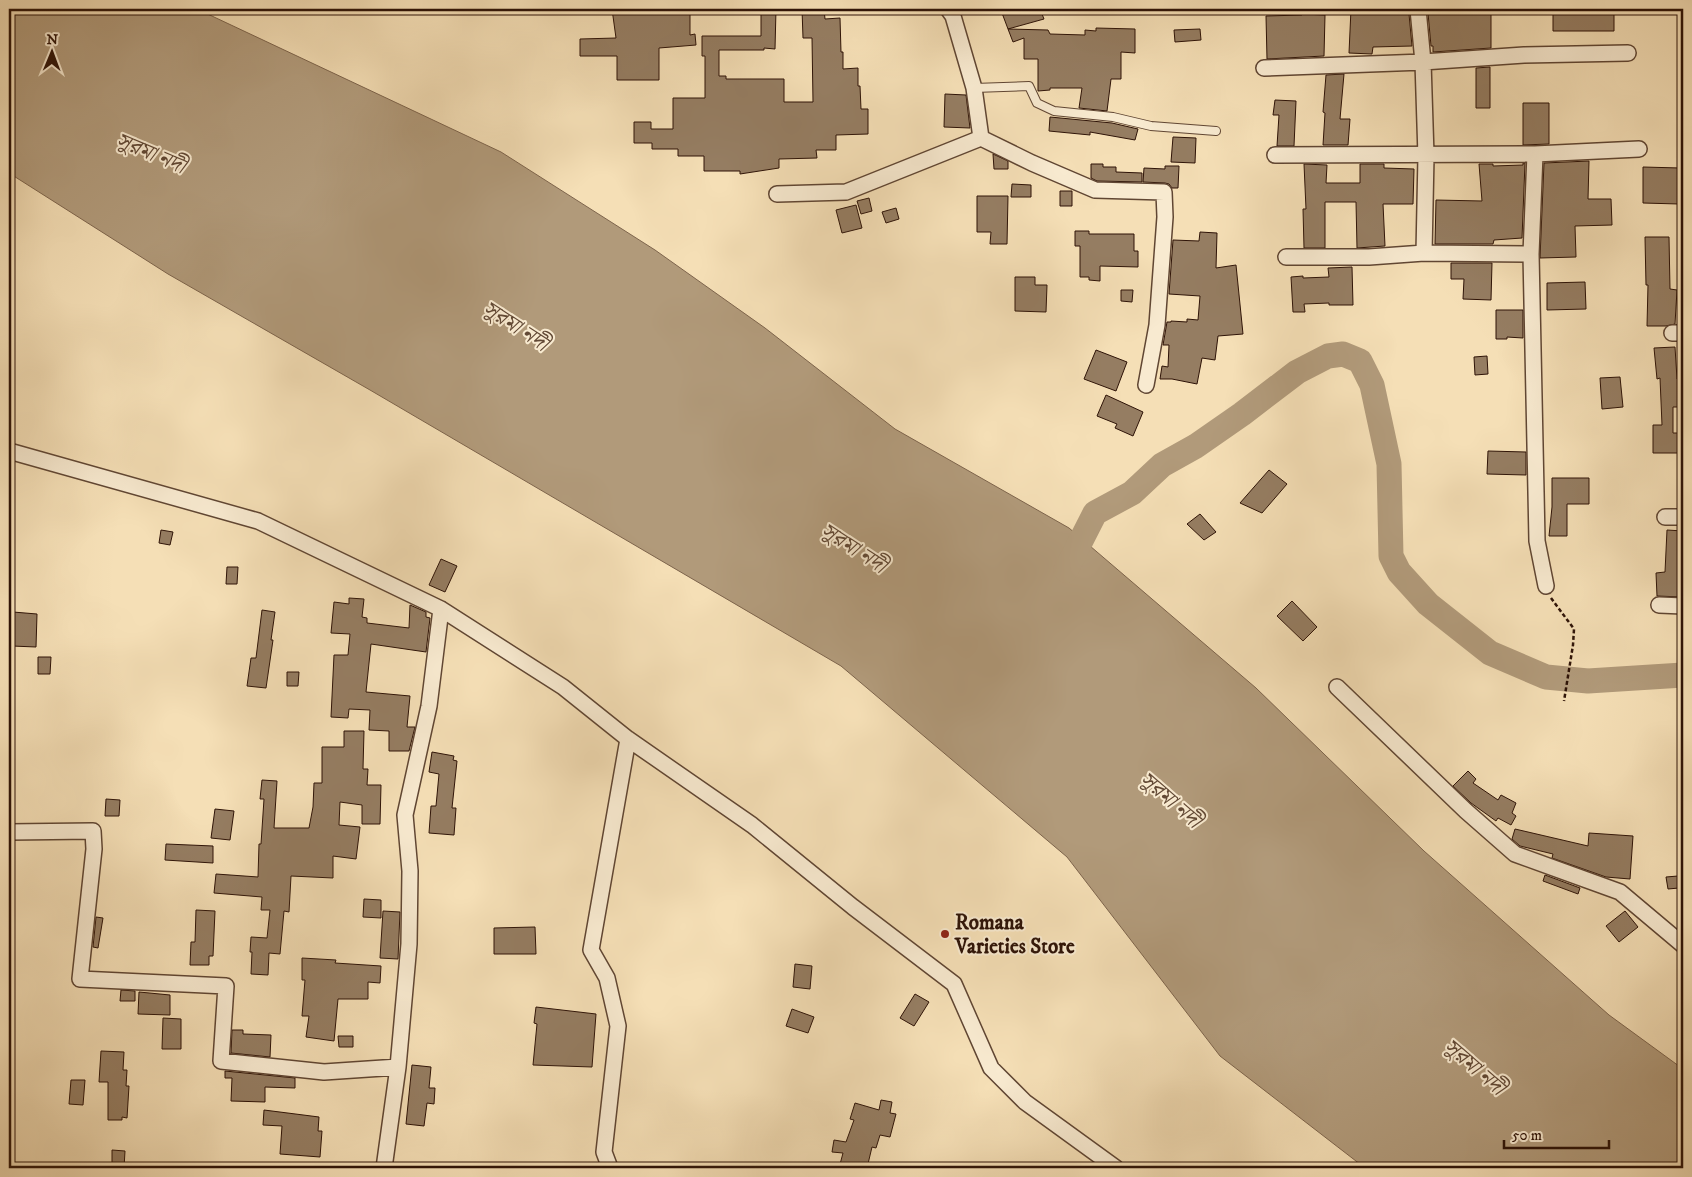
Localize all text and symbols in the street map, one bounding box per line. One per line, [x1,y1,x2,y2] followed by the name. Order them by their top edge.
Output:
[28,28,78,78] north arrow
[46,31,59,49] text: N
[112,126,192,181] water label: সুরমা নদী
[477,294,556,359] water label: সুরমা নদী
[815,516,894,581] water label: সুরমা নদী
[1134,765,1209,836] water label: সুরমা নদী
[954,910,1075,960] place label: Romana Varieties Store
[939,928,951,940] marker: Romana Varieties Store
[1438,1032,1513,1103] water label: সুরমা নদী
[1504,1117,1610,1149] scale bar
[1512,1126,1542,1145] text: 50 m

